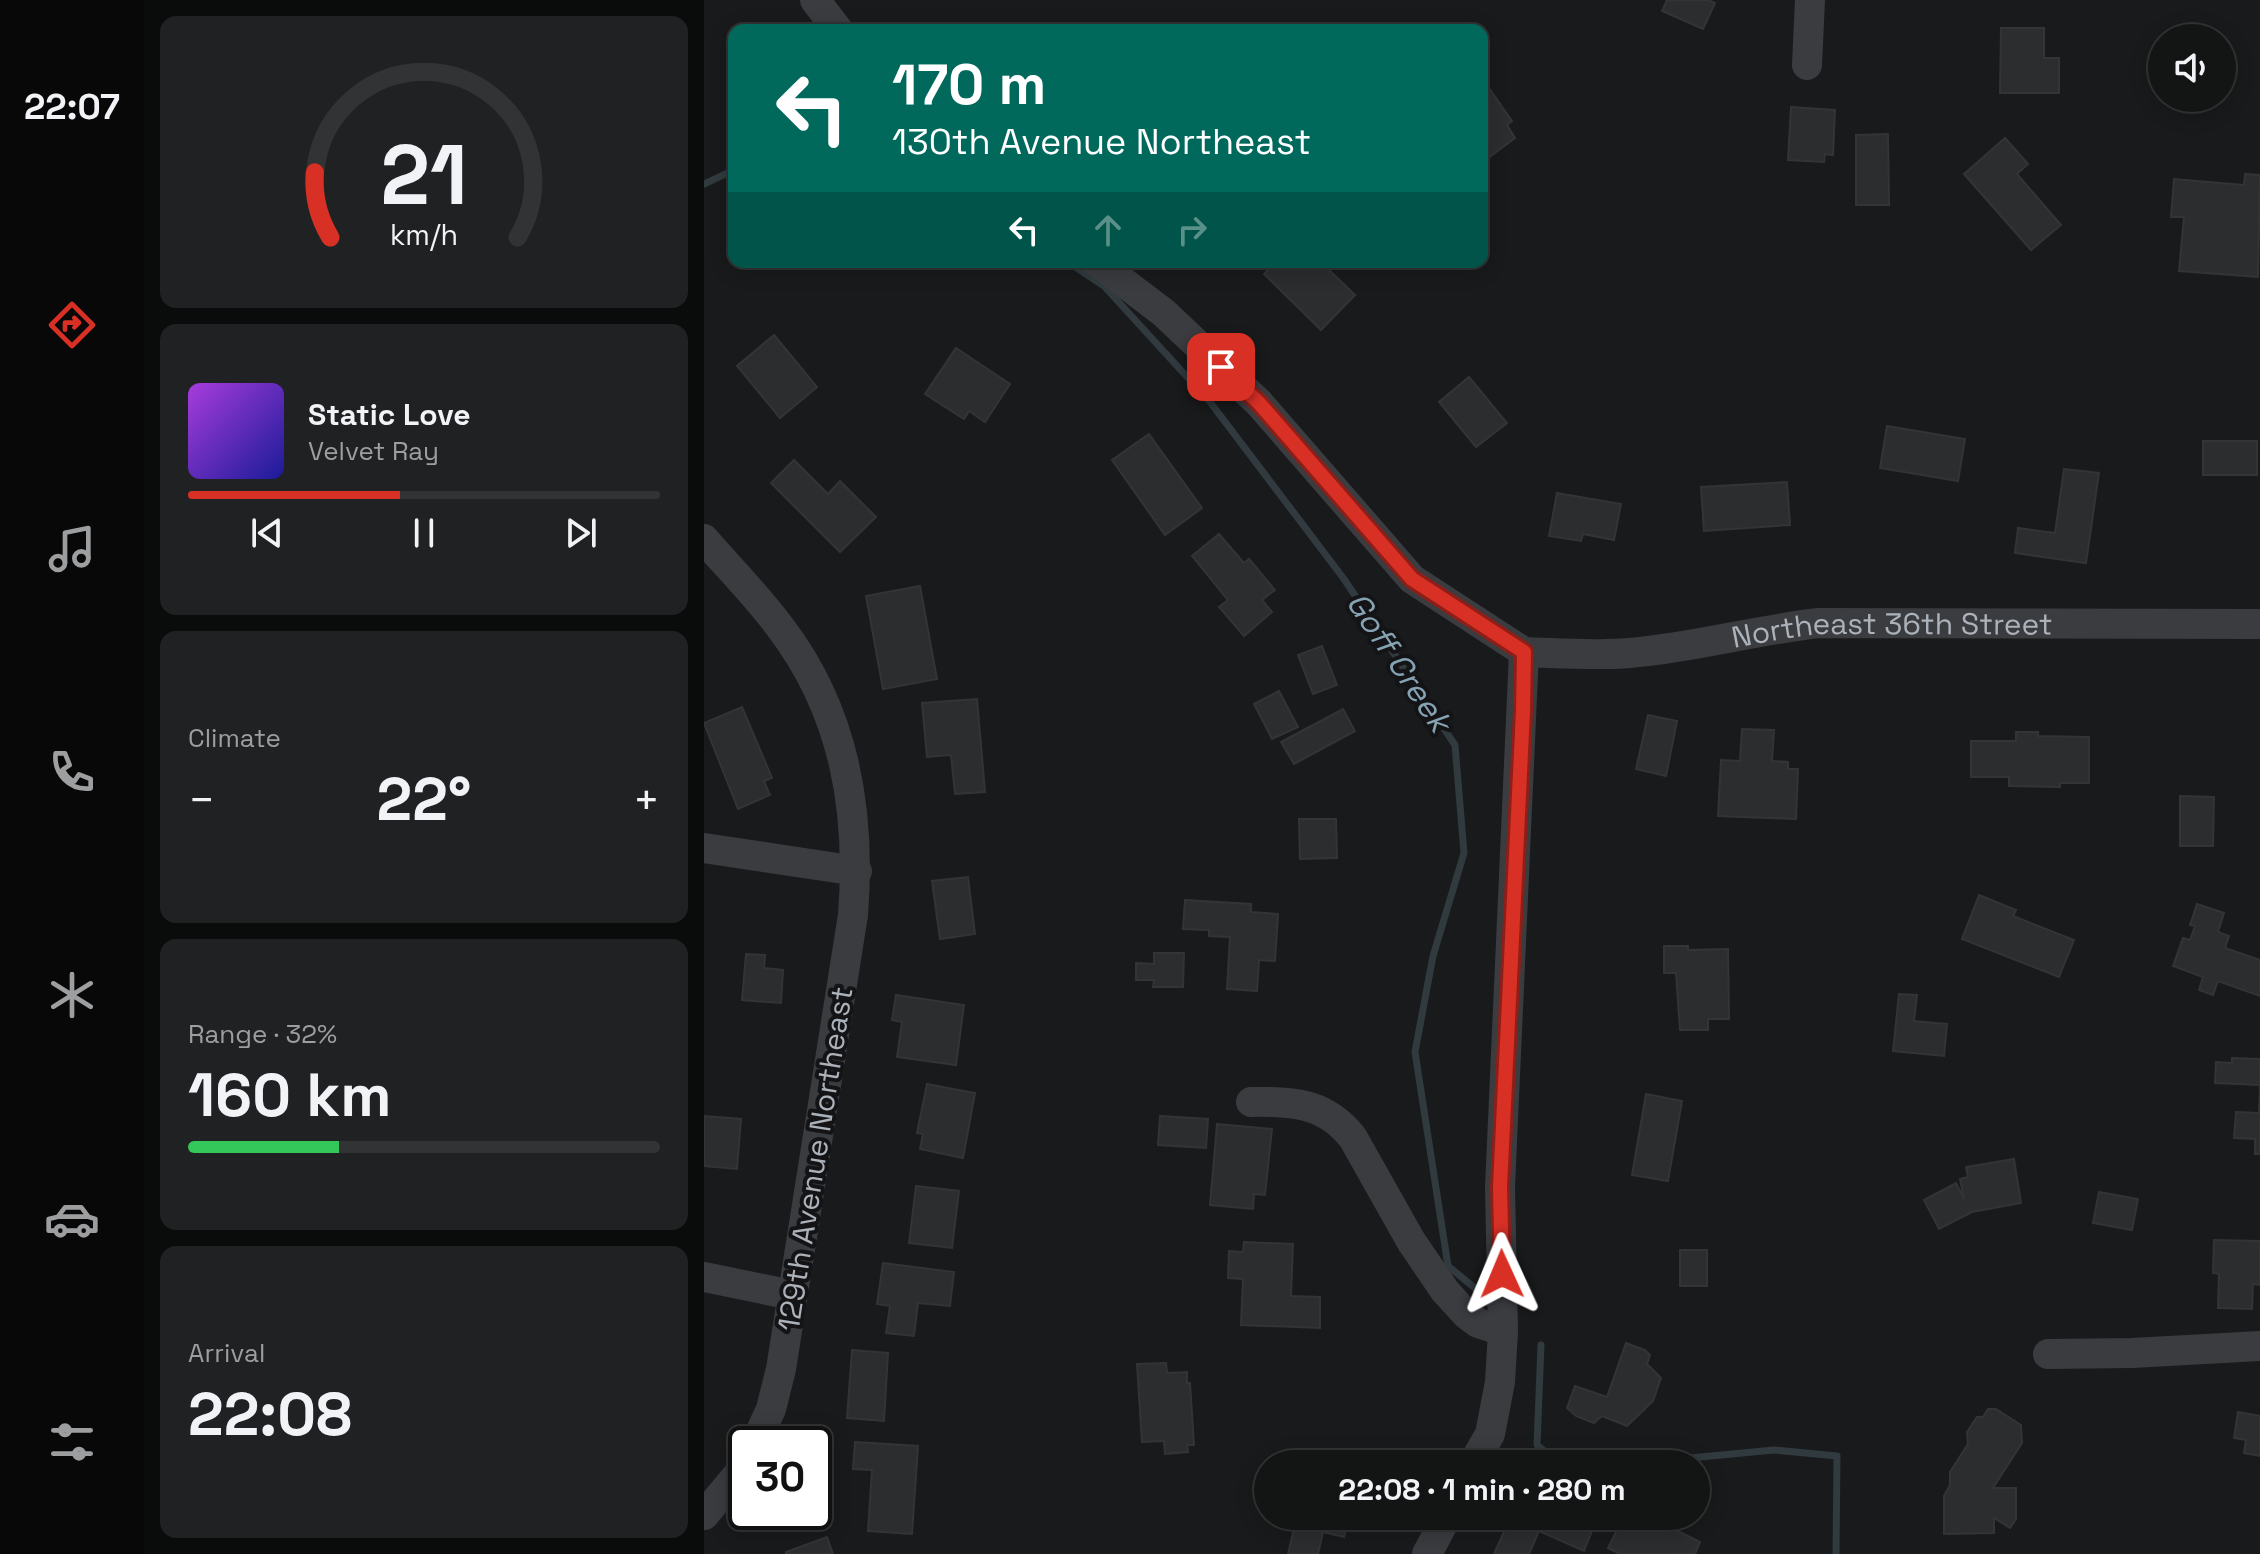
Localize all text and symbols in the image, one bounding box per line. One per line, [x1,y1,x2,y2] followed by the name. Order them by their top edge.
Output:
[2148,24,2236,112] map controls
[2148,24,2236,112] button: sound
[892,49,1046,120] text: 170 m
[760,56,864,160] icon: left
[24,84,120,130] text: 22:07
[892,119,1311,165] text: 130th Avenue Northeast
[380,121,468,227] text: 21
[1002,208,1046,252] icon: left
[1086,208,1130,252] icon: ahead
[1170,208,1214,252] icon: right
[390,217,458,253] text: km/h
[44,297,100,353] icon: directions
[1187,333,1255,401] pin
[1199,345,1243,389] icon: arrive
[308,395,471,434] text: Static Love
[308,434,439,468] text: Velvet Ray
[245,511,289,555] icon: previous
[402,511,446,555] icon: pause
[559,511,603,555] icon: next
[44,521,100,577] icon: music
[1338,584,1462,743] water label: Goff Creek
[1728,603,2053,656] street label: Northeast 36th Street
[188,721,281,755] text: Climate
[44,744,100,800] icon: phone
[377,761,471,838] text: 22°
[188,772,215,828] text: −
[633,772,660,828] text: +
[44,967,100,1023] icon: climate
[769,984,861,1334] street label: 129th Avenue Northeast
[188,1017,337,1051] text: Range · 32%
[188,1057,391,1134] text: 160 km
[44,1191,100,1247] icon: car
[1460,1232,1544,1316] position arrow
[188,1336,265,1370] text: Arrival
[188,1376,352,1453] text: 22:08
[44,1414,100,1470] icon: filters
[728,1426,832,1530] speed limit sign: 30
[1338,1470,1626,1509] text: 22:08 · 1 min · 280 m

